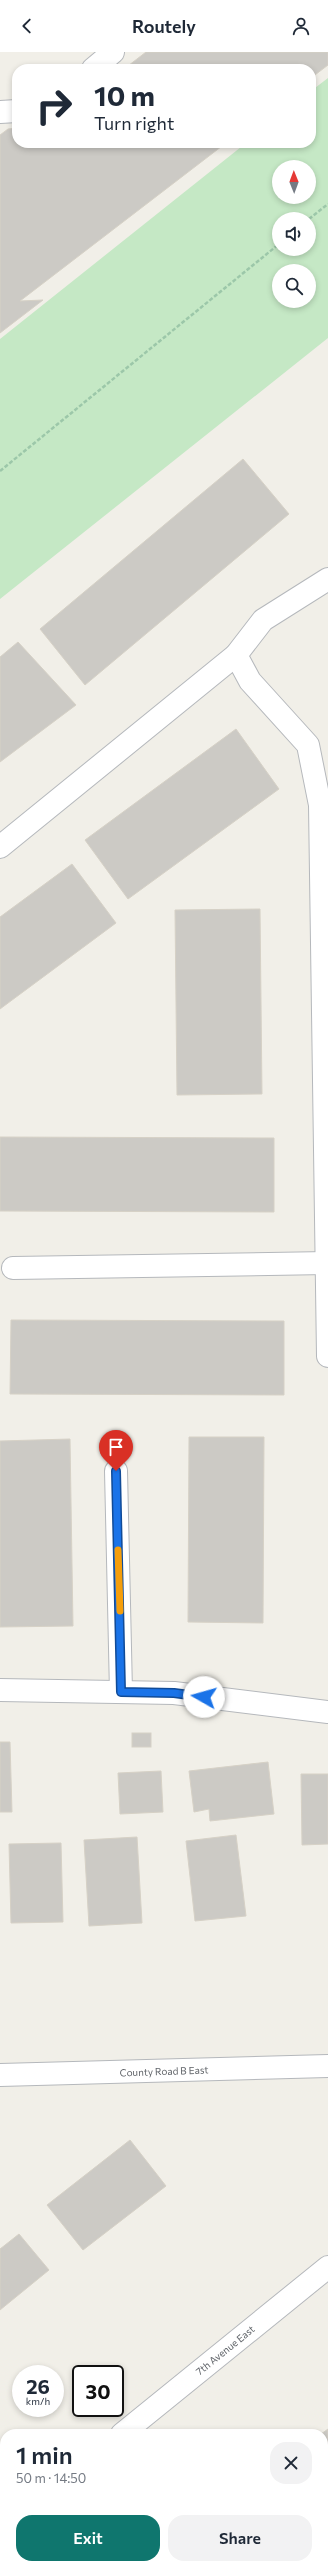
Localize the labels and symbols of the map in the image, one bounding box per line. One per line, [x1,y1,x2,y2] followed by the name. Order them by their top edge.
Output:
[272,160,316,204] north arrow
[99,1430,133,1471] pin
[183,1676,225,1718] position arrow
[119,2063,209,2079] street label: County Road B East
[193,2323,257,2377] street label: 7th Avenue East
[72,2365,124,2417] speed limit sign: 30

